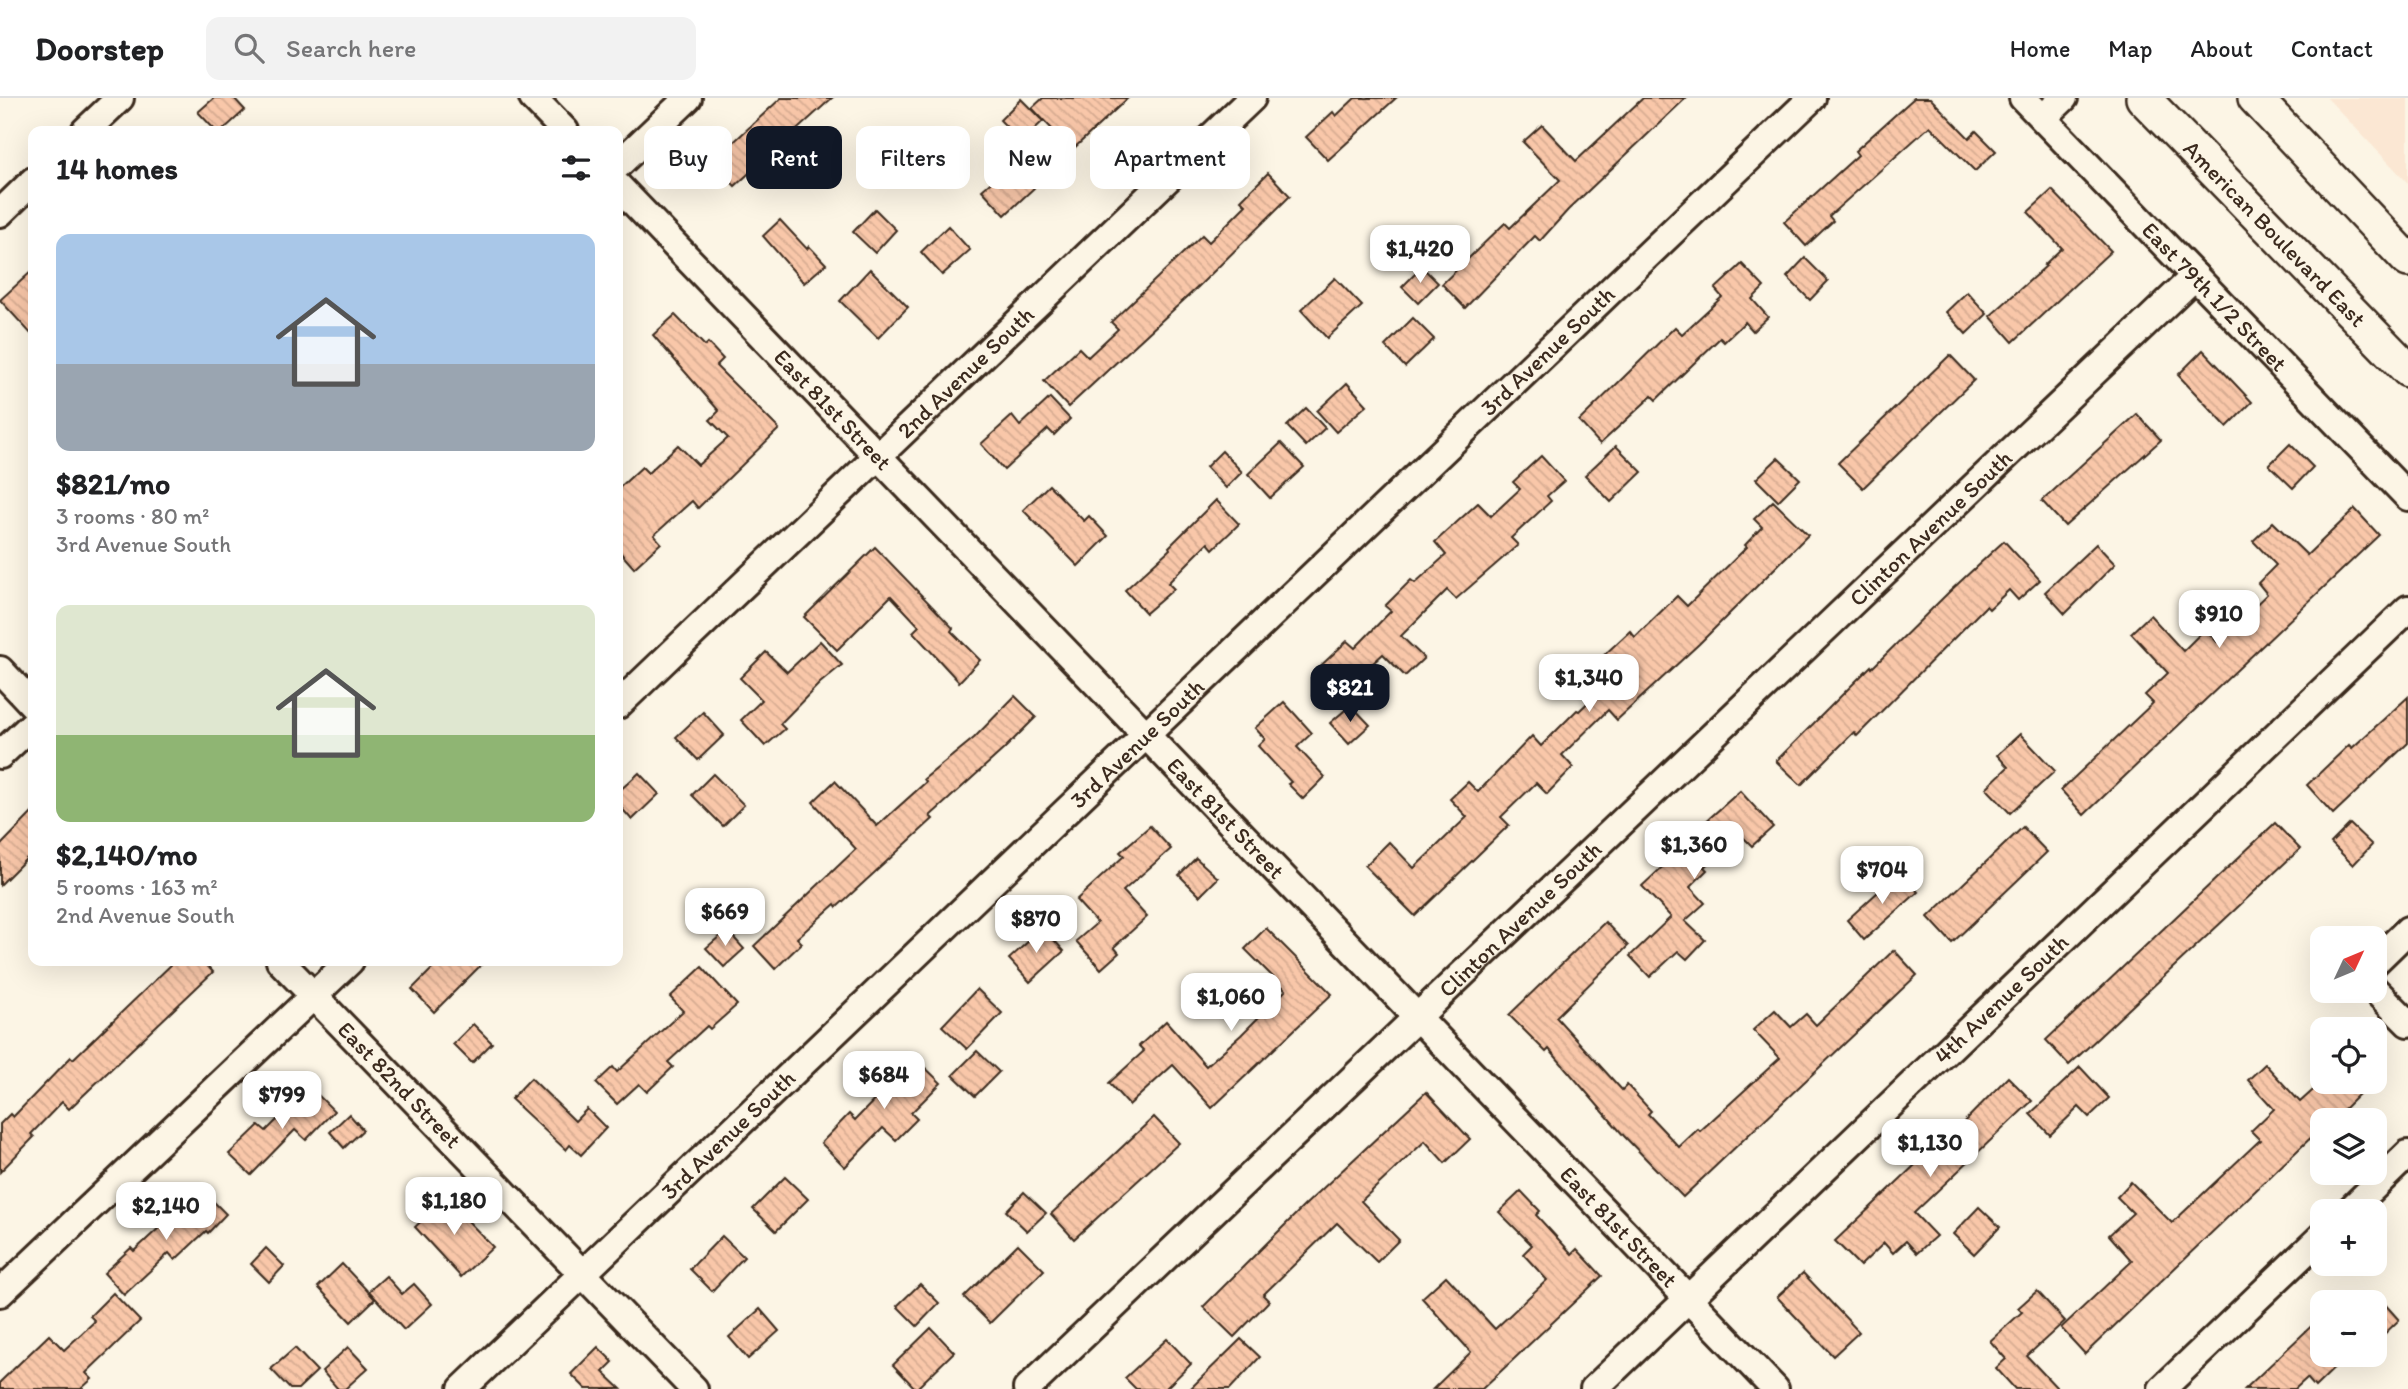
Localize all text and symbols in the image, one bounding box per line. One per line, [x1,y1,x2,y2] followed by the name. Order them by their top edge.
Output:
[206,17,696,80] search box
[35,29,164,68] text: Doorstep
[230,29,268,67] icon: search
[286,32,416,64] text: Search here
[2010,34,2070,63] text: Home
[2108,34,2152,63] text: Map
[2190,34,2253,63] text: About
[2291,34,2373,63] text: Contact
[644,126,732,189] chip: Buy
[746,126,842,189] chip: Rent
[856,126,970,189] chip: Filters
[984,126,1076,189] chip: New
[1090,126,1250,189] chip: Apartment
[2178,134,2372,333] street label: American Boulevard East
[557,149,595,187] icon: filters
[56,150,178,187] text: 14 homes
[2136,216,2293,377] street label: East 79th 1/2 Street
[1363,226,1477,285] pin: $1,420
[1386,234,1454,262] text: $1,420
[263,279,389,405] icon: home
[1475,280,1621,422] street label: 3rd Avenue South
[891,300,1040,444] street label: 2nd Avenue South
[768,343,898,476] street label: East 81st Street
[1843,444,2018,612] street label: Clinton Avenue South
[56,465,170,502] text: $821/mo
[56,502,210,530] text: 3 rooms · 80 m²
[56,530,231,558] text: 3rd Avenue South
[2178,590,2260,650] pin: $910
[2195,599,2243,627] text: $910
[263,650,389,776] icon: home
[1532,654,1646,714] pin: $1,340
[1555,663,1623,691] text: $1,340
[1309,664,1391,724] pin: $821
[1064,673,1210,814] street label: 3rd Avenue South
[1326,673,1374,701] text: $821
[1161,752,1291,885] street label: East 81st Street
[1637,822,1751,881] pin: $1,360
[1661,830,1727,858] text: $1,360
[1433,835,1607,1003] street label: Clinton Avenue South
[56,836,198,873] text: $2,140/mo
[1841,846,1923,906] pin: $704
[1856,855,1908,883] text: $704
[56,873,218,901] text: 5 rooms · 163 m²
[684,888,766,948] pin: $669
[995,896,1077,955] pin: $870
[701,897,749,925] text: $669
[56,901,234,929] text: 2nd Avenue South
[1011,904,1061,932] text: $870
[2310,926,2387,1003] north arrow
[2310,926,2387,1367] map controls
[1928,928,2074,1070] street label: 4th Avenue South
[1174,974,1288,1033] pin: $1,060
[1197,982,1265,1010] text: $1,060
[332,1015,467,1154] street label: East 82nd Street
[2310,1017,2387,1094] button: locate
[843,1052,925,1111] pin: $684
[859,1060,909,1088] text: $684
[655,1064,801,1205] street label: 3rd Avenue South
[241,1072,323,1131] pin: $799
[258,1080,306,1108] text: $799
[2310,1108,2387,1185] button: layers
[1873,1119,1987,1179] pin: $1,130
[1897,1128,1963,1156] text: $1,130
[1554,1160,1684,1293] street label: East 81st Street
[397,1178,511,1237] pin: $1,180
[109,1182,223,1242] pin: $2,140
[421,1186,487,1214] text: $1,180
[132,1191,200,1219] text: $2,140
[2310,1199,2387,1276] button: +
[2310,1290,2387,1367] button: −

